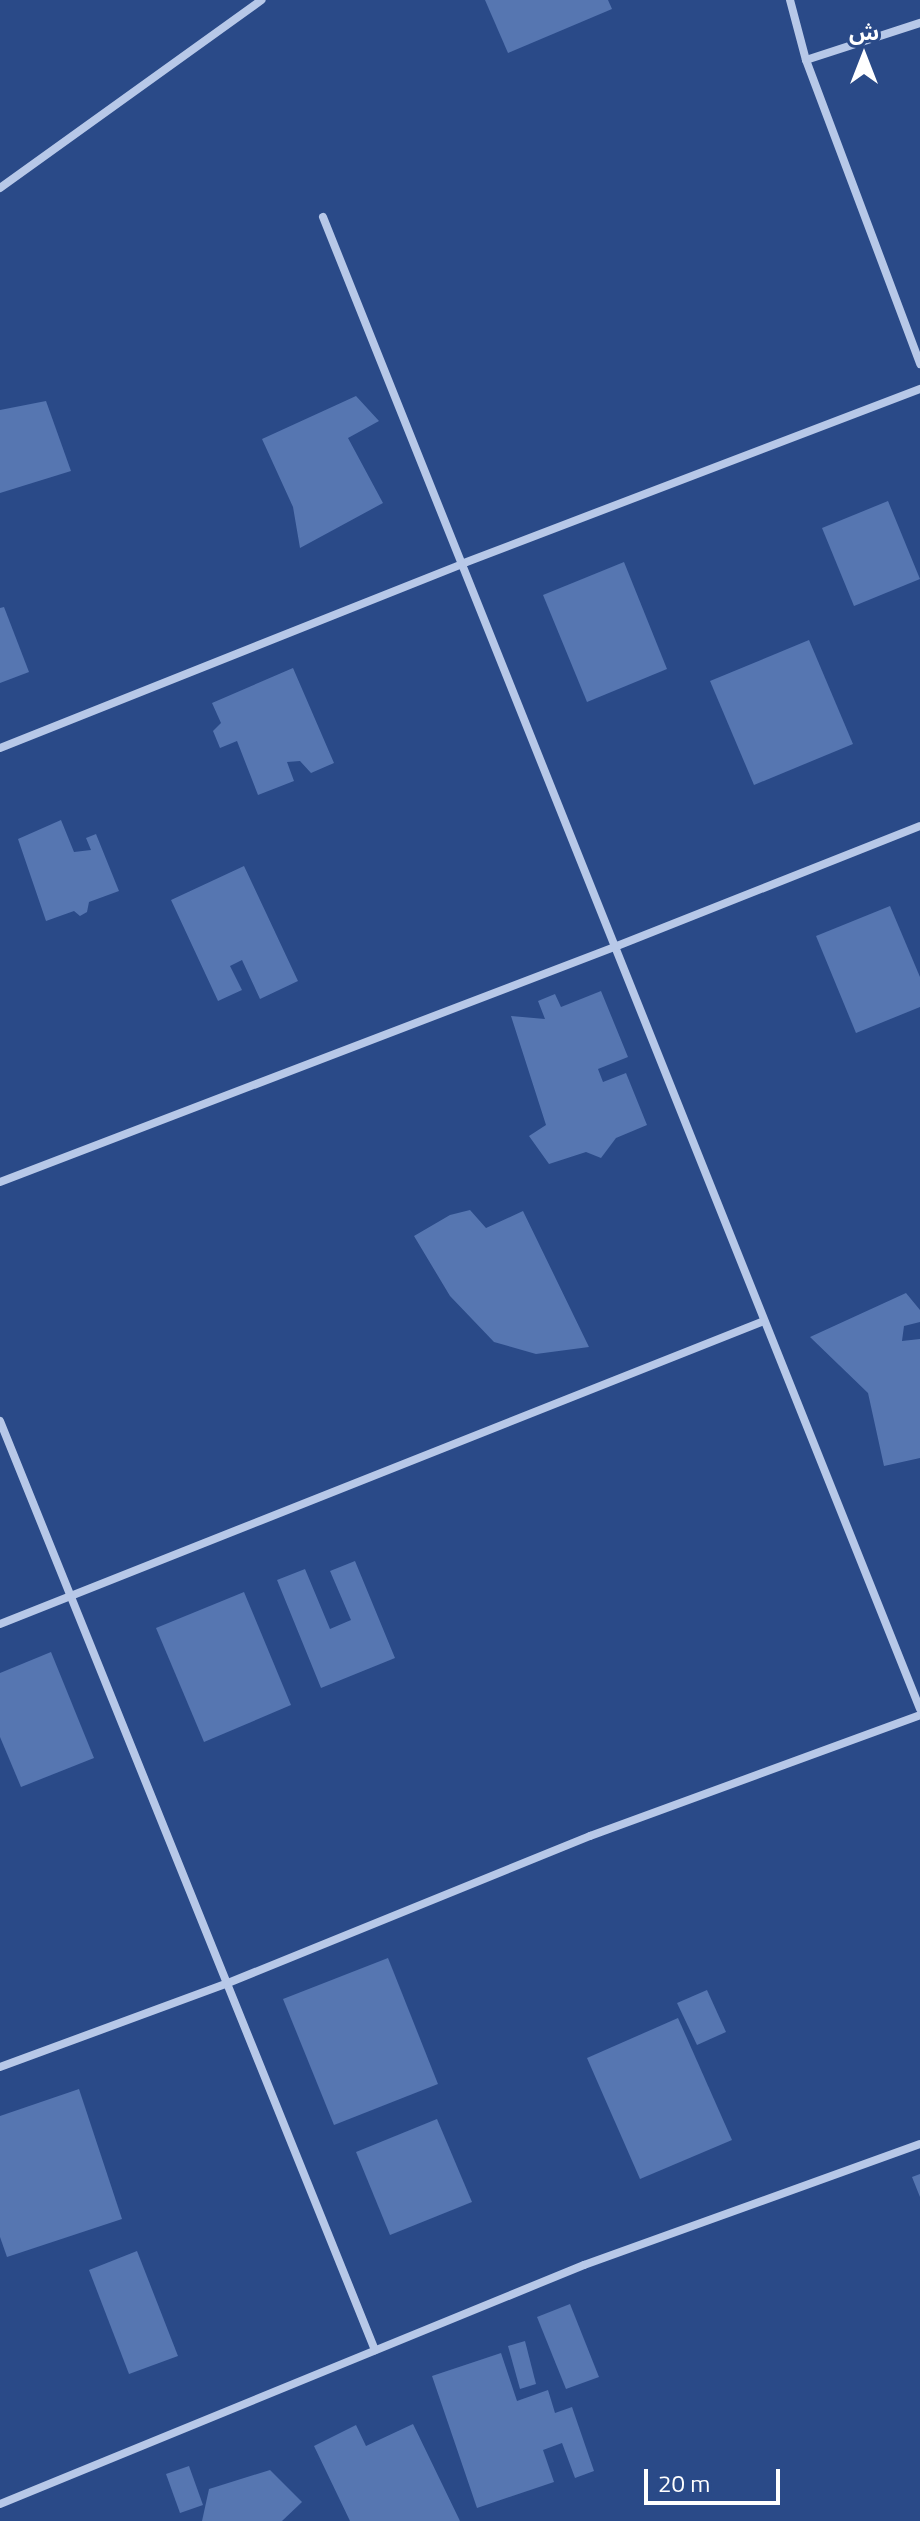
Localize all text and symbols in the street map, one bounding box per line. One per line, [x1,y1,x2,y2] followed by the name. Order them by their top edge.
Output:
[849,15,879,49] text: ش
[824,16,904,96] north arrow
[648,2453,784,2503] scale bar
[658,2465,710,2501] text: 20 m

